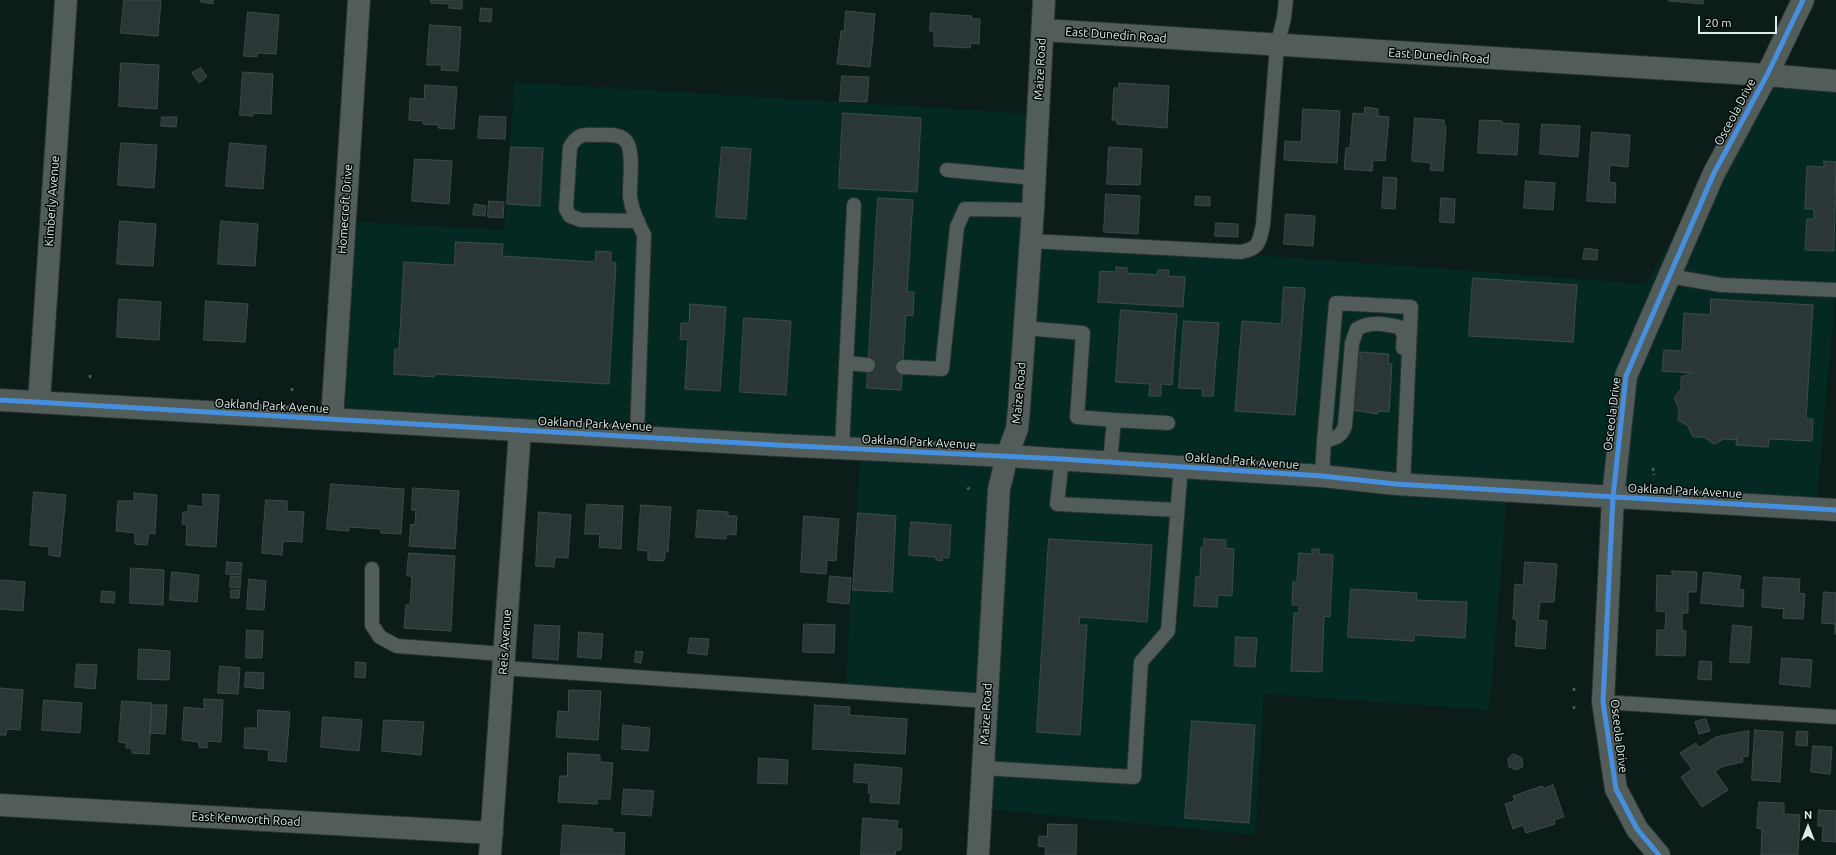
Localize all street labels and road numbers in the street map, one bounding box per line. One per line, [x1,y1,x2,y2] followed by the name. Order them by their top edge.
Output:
[1065,24,1167,46] street label: East Dunedin Road
[1031,38,1049,100] street label: Maize Road
[1388,45,1490,67] street label: East Dunedin Road
[1711,76,1759,148] street label: Osceola Drive
[42,155,62,247] street label: Kimberly Avenue
[335,164,355,254] street label: Homecroft Drive
[1009,362,1029,424] street label: Maize Road
[1600,376,1624,452] street label: Osceola Drive
[214,396,330,416] street label: Oakland Park Avenue
[537,414,653,434] street label: Oakland Park Avenue
[861,432,977,452] street label: Oakland Park Avenue
[1184,450,1300,472] street label: Oakland Park Avenue
[1627,481,1743,501] street label: Oakland Park Avenue
[496,609,514,675] street label: Reis Avenue
[977,683,995,745] street label: Maize Road
[1607,698,1631,774] street label: Osceola Drive
[191,809,301,829] street label: East Kenworth Road

